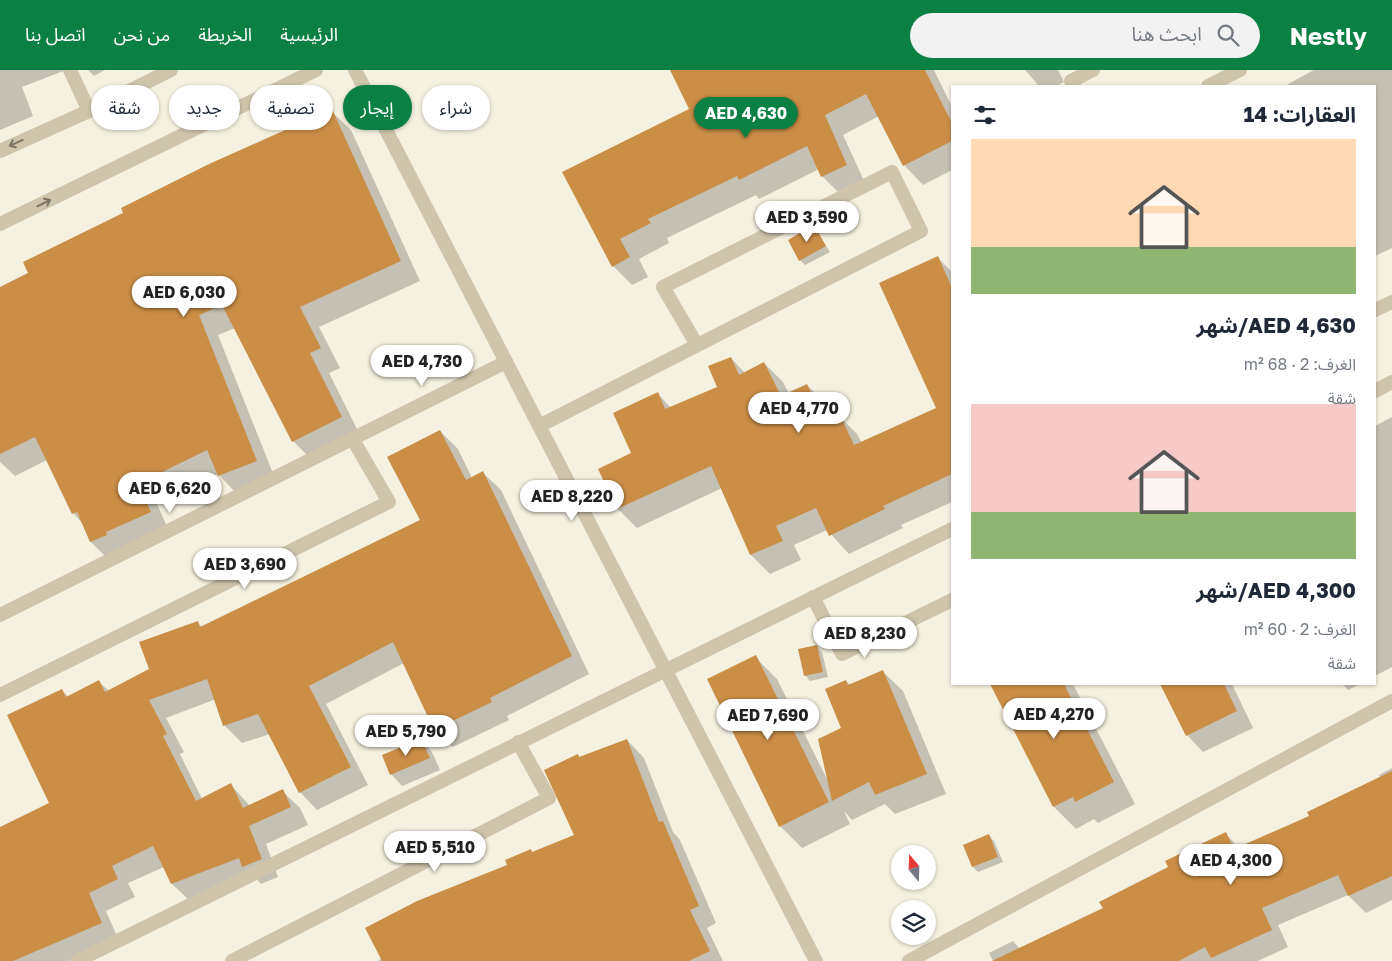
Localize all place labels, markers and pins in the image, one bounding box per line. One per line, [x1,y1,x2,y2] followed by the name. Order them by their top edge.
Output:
[689,97,803,139] pin: AED 4,630
[750,200,864,243] pin: AED 3,590
[127,276,241,318] pin: AED 6,030
[365,344,479,387] pin: AED 4,730
[742,392,856,434] pin: AED 4,770
[113,472,227,514] pin: AED 6,620
[515,480,629,522] pin: AED 8,220
[188,548,302,590] pin: AED 3,690
[808,616,922,659] pin: AED 8,230
[711,698,825,741] pin: AED 7,690
[997,698,1111,740] pin: AED 4,270
[349,714,463,757] pin: AED 5,790
[378,830,492,873] pin: AED 5,510
[1174,844,1288,886] pin: AED 4,300

